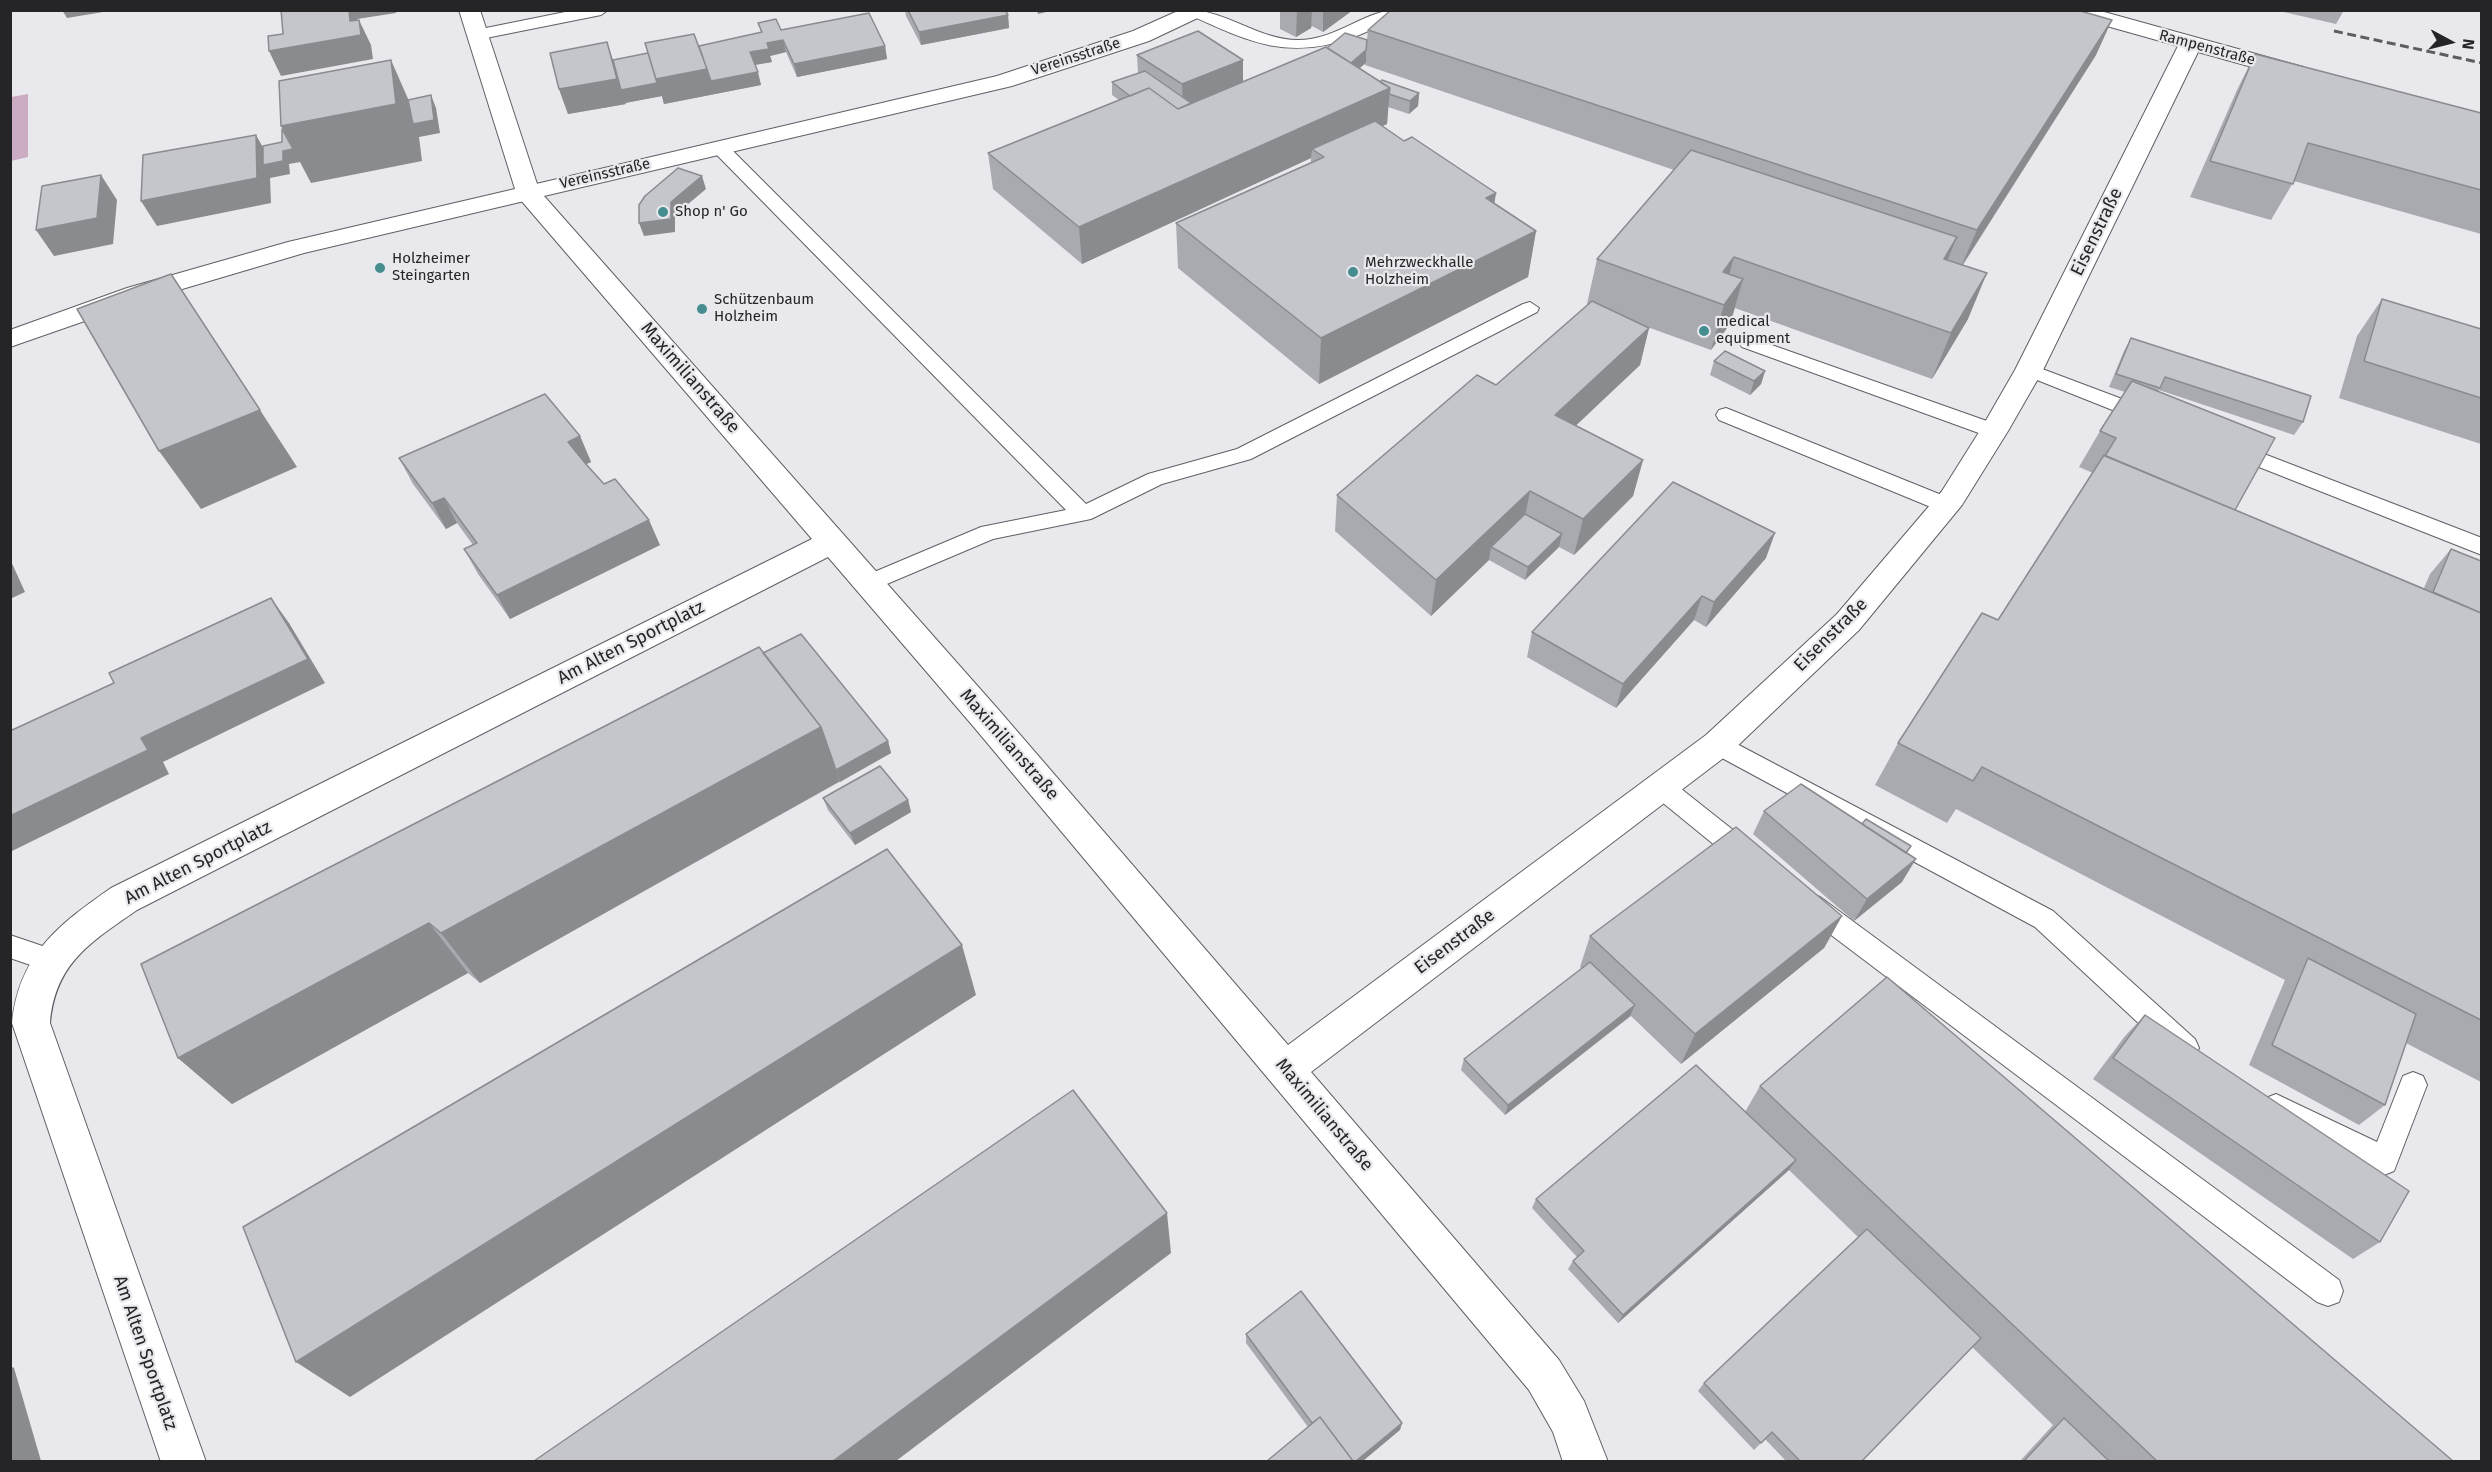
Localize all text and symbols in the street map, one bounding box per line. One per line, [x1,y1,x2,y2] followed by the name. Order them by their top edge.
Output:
[2420,12,2480,72] north arrow
[2157,27,2257,69] street label: Rampenstraße
[1029,34,1123,80] street label: Vereinsstraße
[2458,38,2478,51] text: N
[558,155,652,193] street label: Vereinsstraße
[2066,185,2128,279] street label: Eisenstraße
[675,203,748,221] place label: Shop n' Go
[656,205,670,219] marker: Shop n' Go
[392,250,470,285] place label: Holzheimer Steingarten
[1365,254,1473,289] place label: Mehrzweckhalle Holzheim
[373,261,387,275] marker: Holzheimer Steingarten
[1346,265,1360,279] marker: Mehrzweckhalle Holzheim
[714,291,814,326] place label: Schützenbaum Holzheim
[695,302,709,316] marker: Schützenbaum Holzheim
[1716,313,1790,348] place label: medical equipment
[636,318,744,438] street label: Maximilianstraße
[1697,324,1711,338] marker: medical equipment
[1790,594,1872,676] street label: Eisenstraße
[554,597,708,689] street label: Am Alten Sportplatz
[955,685,1063,805] street label: Maximilianstraße
[121,817,275,909] street label: Am Alten Sportplatz
[1411,905,1499,979] street label: Eisenstraße
[1271,1054,1377,1176] street label: Maximilianstraße
[108,1273,182,1433] street label: Am Alten Sportplatz

